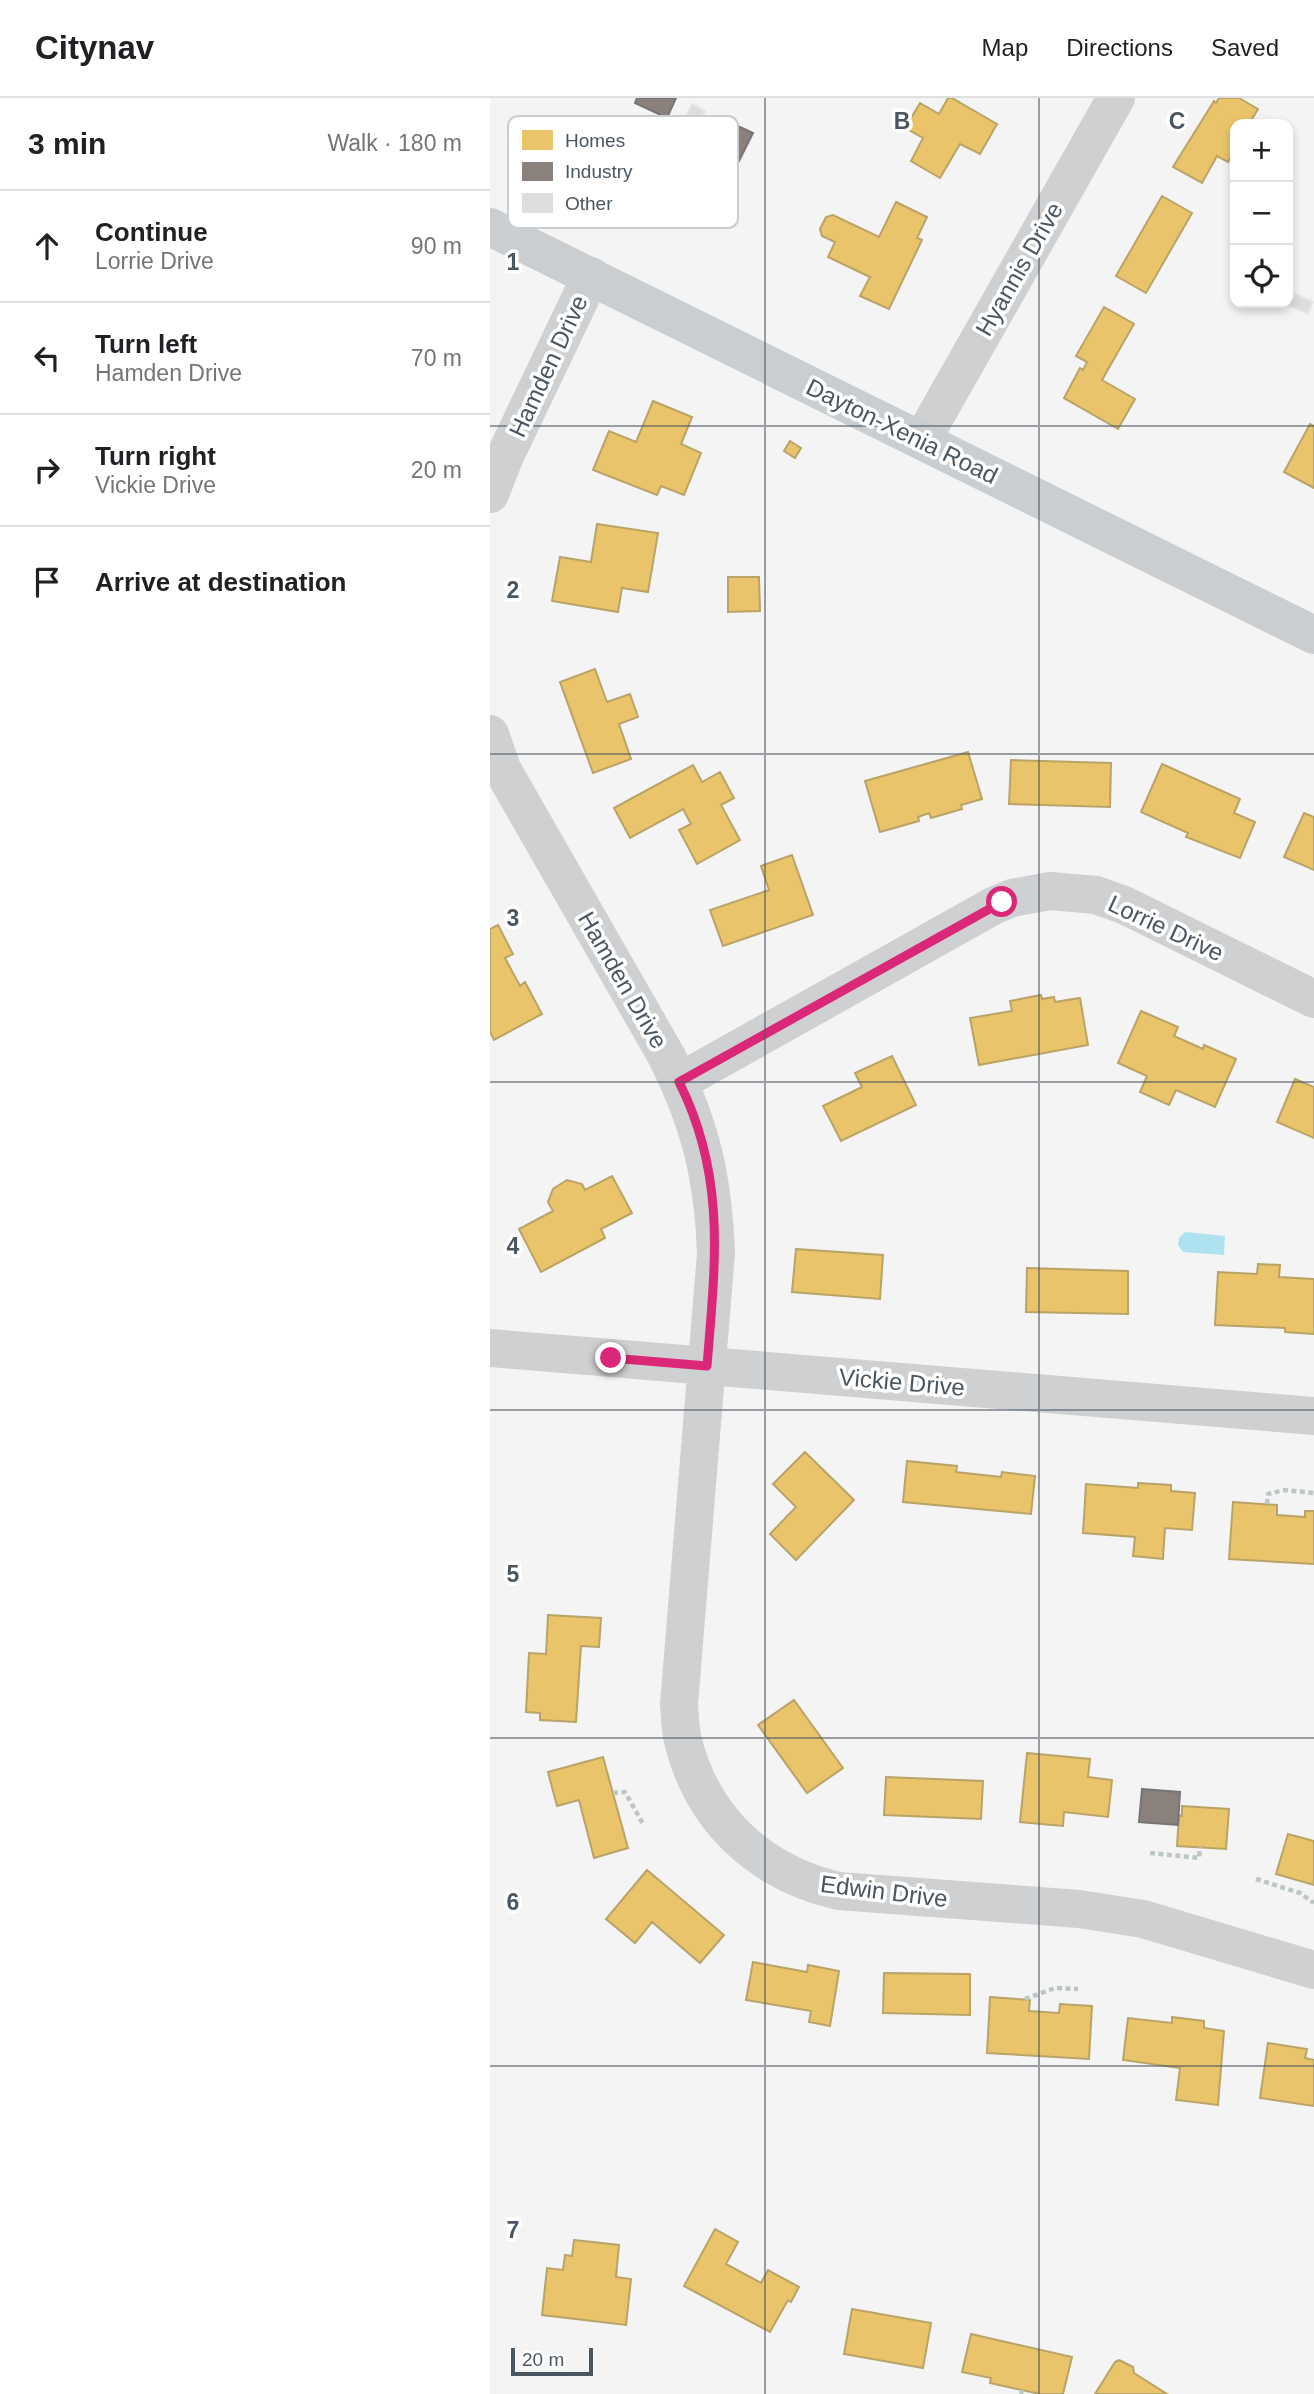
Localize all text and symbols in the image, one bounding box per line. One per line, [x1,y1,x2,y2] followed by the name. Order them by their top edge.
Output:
[35,29,154,66] text: Citynav
[982,34,1028,61] text: Map
[1066,34,1173,61] text: Directions
[1211,34,1279,61] text: Saved
[894,108,910,134] text: B
[1169,108,1185,134] text: C
[508,116,738,228] legend
[1230,119,1293,308] map controls
[1230,119,1293,182] button: +
[28,127,106,160] text: 3 min
[327,130,462,156] text: Walk · 180 m
[565,130,625,151] text: Homes
[565,161,633,182] text: Industry
[1230,182,1293,245] button: −
[565,193,613,214] text: Other
[970,198,1068,340] street label: Hyannis Drive
[95,217,208,247] text: Continue
[28,227,66,265] icon: ahead
[411,233,462,259] text: 90 m
[1230,245,1293,308] button: locate
[95,248,214,274] text: Lorrie Drive
[507,249,520,275] text: 1
[503,291,593,441] street label: Hamden Drive
[95,329,197,359] text: Turn left
[28,339,66,377] icon: left
[411,345,462,371] text: 70 m
[95,360,242,386] text: Hamden Drive
[802,373,1002,489] street label: Dayton-Xenia Road
[95,441,216,471] text: Turn right
[28,451,66,489] icon: right
[411,457,462,483] text: 20 m
[95,472,216,498] text: Vickie Drive
[28,563,66,601] icon: arrive
[95,567,346,597] text: Arrive at destination
[507,577,519,603] text: 2
[986,886,1017,917] route start
[1104,890,1228,966] street label: Lorrie Drive
[507,905,519,931] text: 3
[573,907,673,1053] street label: Hamden Drive
[507,1233,520,1259] text: 4
[595,1342,626,1373] route end
[838,1363,966,1401] street label: Vickie Drive
[507,1561,520,1587] text: 5
[819,1870,949,1912] street label: Edwin Drive
[507,1889,519,1915] text: 6
[507,2217,519,2243] text: 7
[511,2345,593,2377] scale bar
[522,2349,564,2370] text: 20 m

